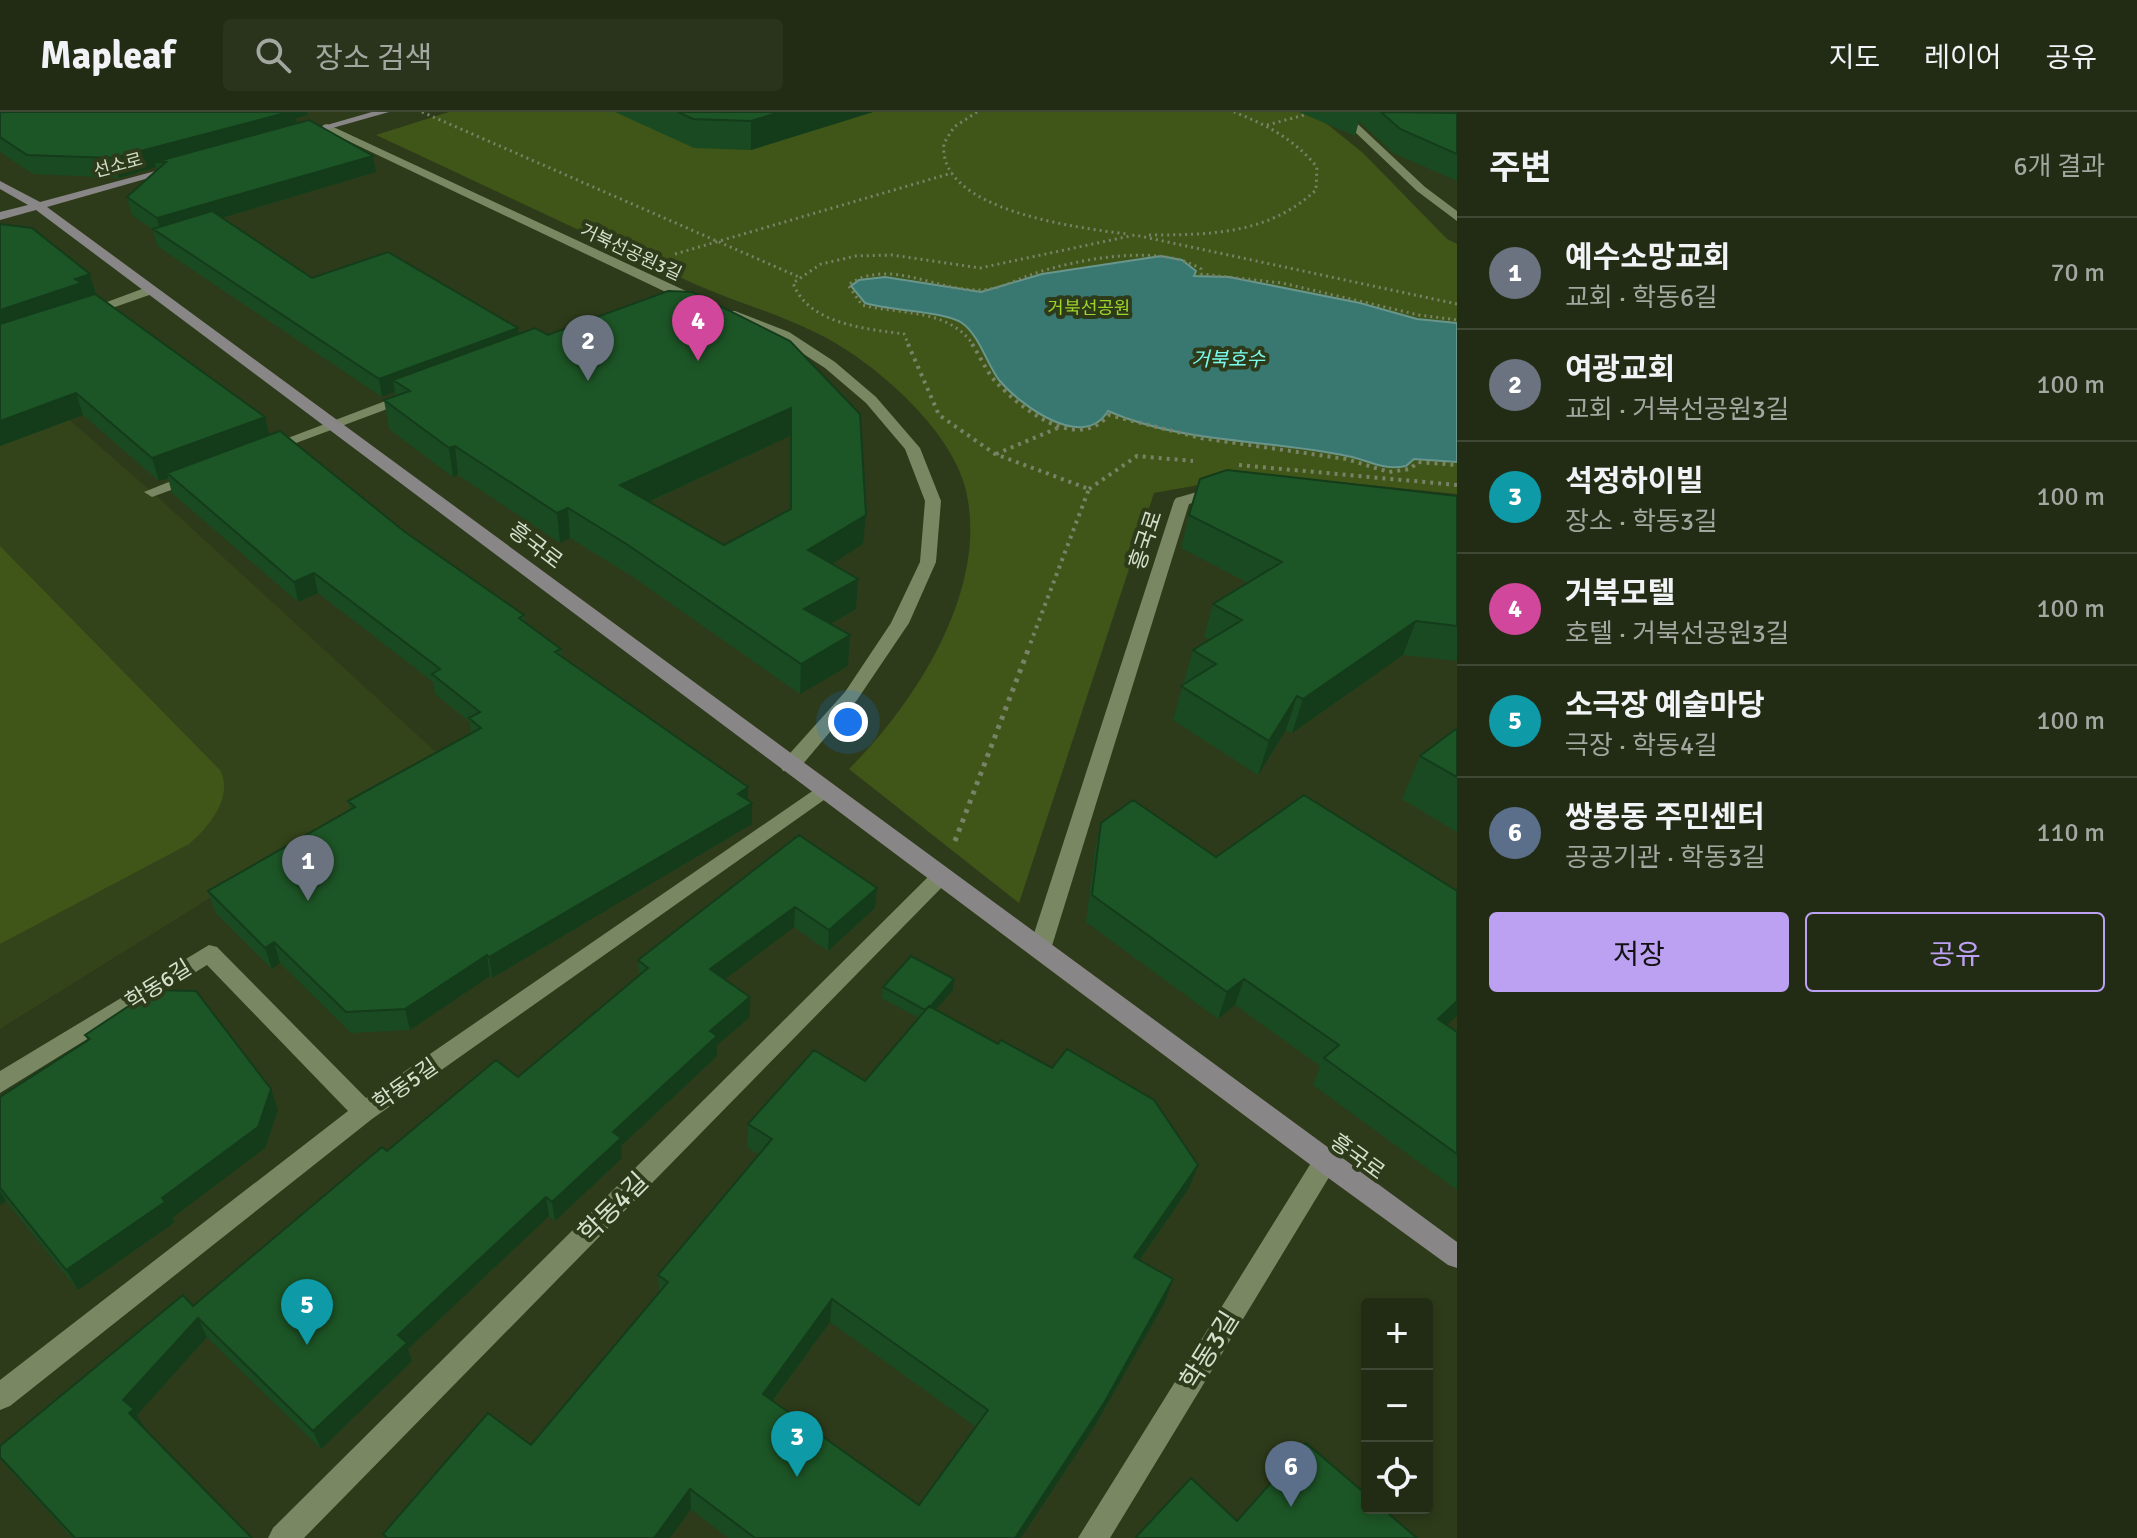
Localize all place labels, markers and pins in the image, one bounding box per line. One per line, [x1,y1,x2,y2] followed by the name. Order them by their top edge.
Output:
[672,295,724,361] pin: 4
[562,315,614,381] pin: 2
[282,835,334,901] pin: 1
[281,1279,333,1345] pin: 5
[771,1411,823,1477] pin: 3
[1265,1441,1317,1507] pin: 6

